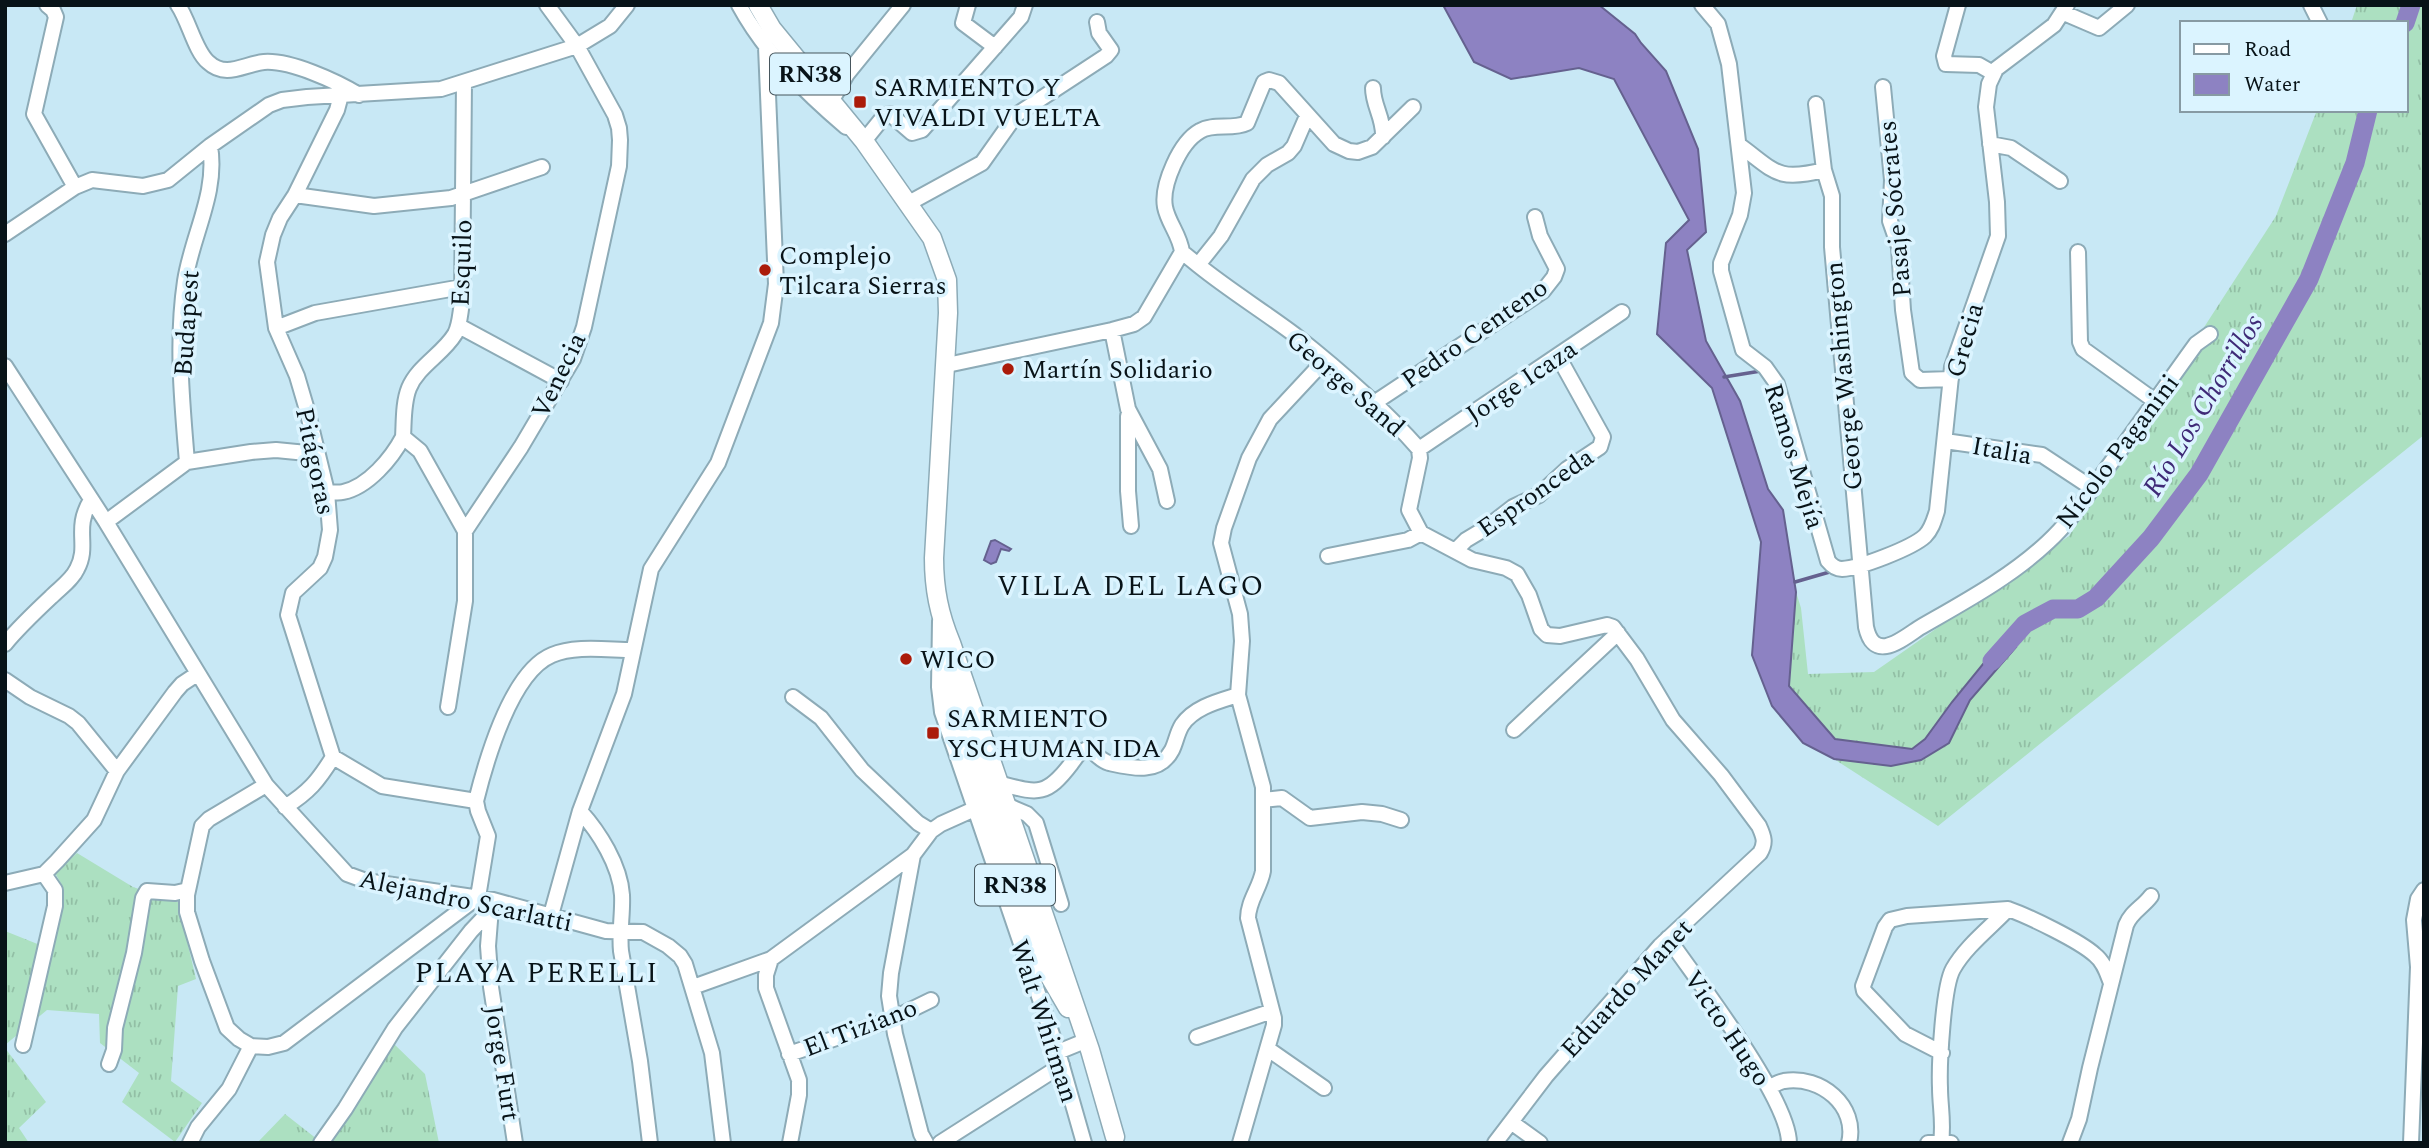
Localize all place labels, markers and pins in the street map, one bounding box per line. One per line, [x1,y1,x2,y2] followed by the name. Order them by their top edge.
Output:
[874,68,1101,138] place label: SARMIENTO Y VIVALDI VUELTA
[852,94,868,110] marker: SARMIENTO Y VIVALDI VUELTA
[779,236,947,306] place label: Complejo Tilcara Sierras
[757,262,773,278] marker: Complejo Tilcara Sierras
[1022,350,1213,390] place label: Martín Solidario
[1000,361,1016,377] marker: Martín Solidario
[920,640,996,680] place label: WICO
[898,651,914,667] marker: WICO
[947,699,1161,769] place label: SARMIENTO YSCHUMAN IDA
[925,725,941,741] marker: SARMIENTO YSCHUMAN IDA

